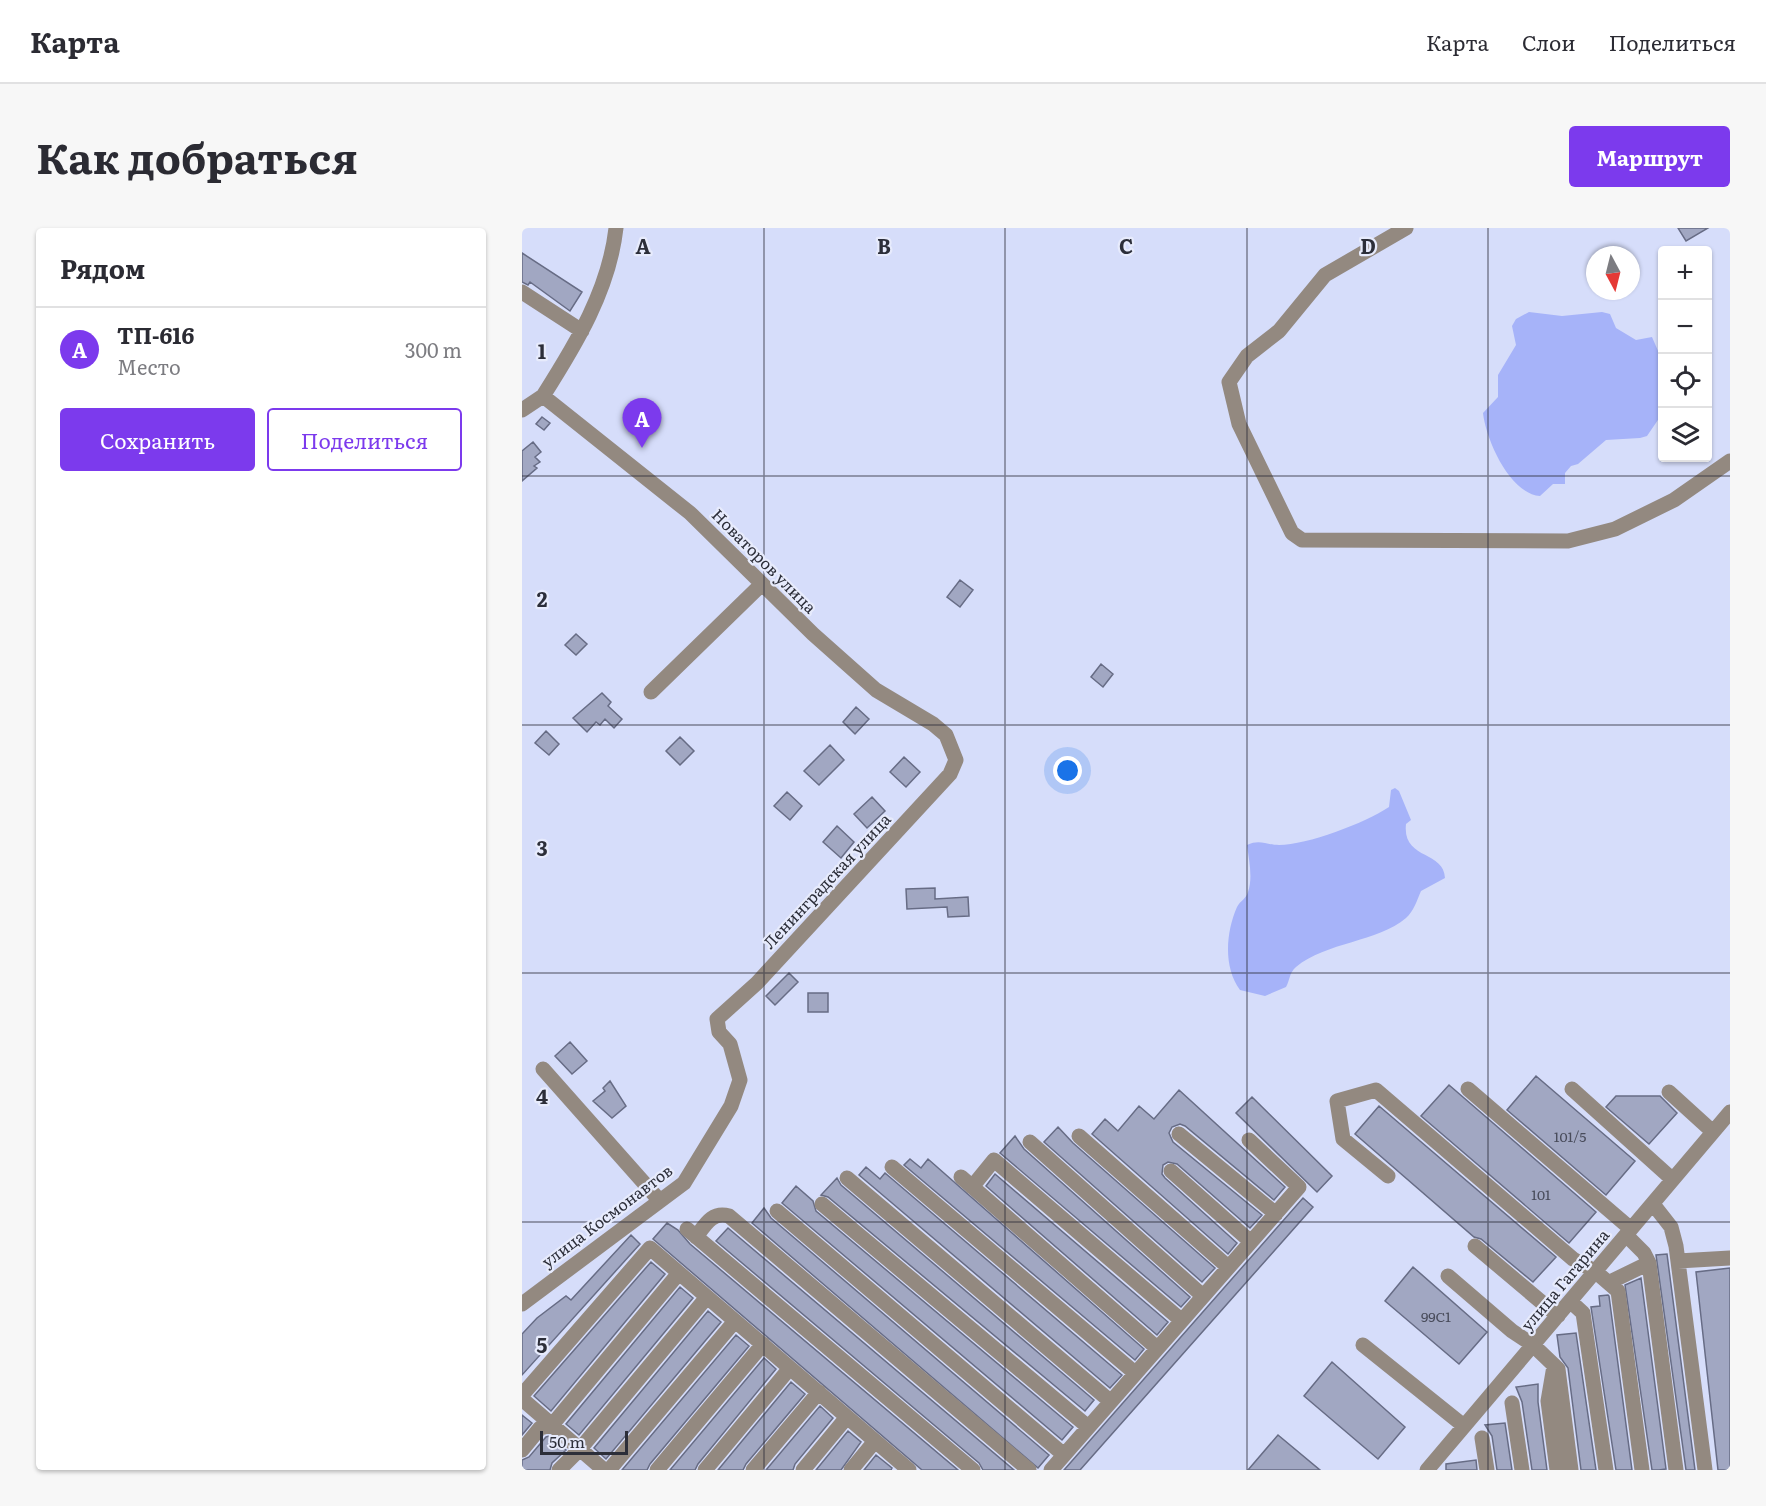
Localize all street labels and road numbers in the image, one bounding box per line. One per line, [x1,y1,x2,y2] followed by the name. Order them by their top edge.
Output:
[707,503,823,618] street label: Новаторов улица
[757,807,896,953] street label: Ленинградская улица
[536,1158,677,1273] street label: улица Космонавтов
[1514,1223,1614,1336] street label: улица Гагарина

